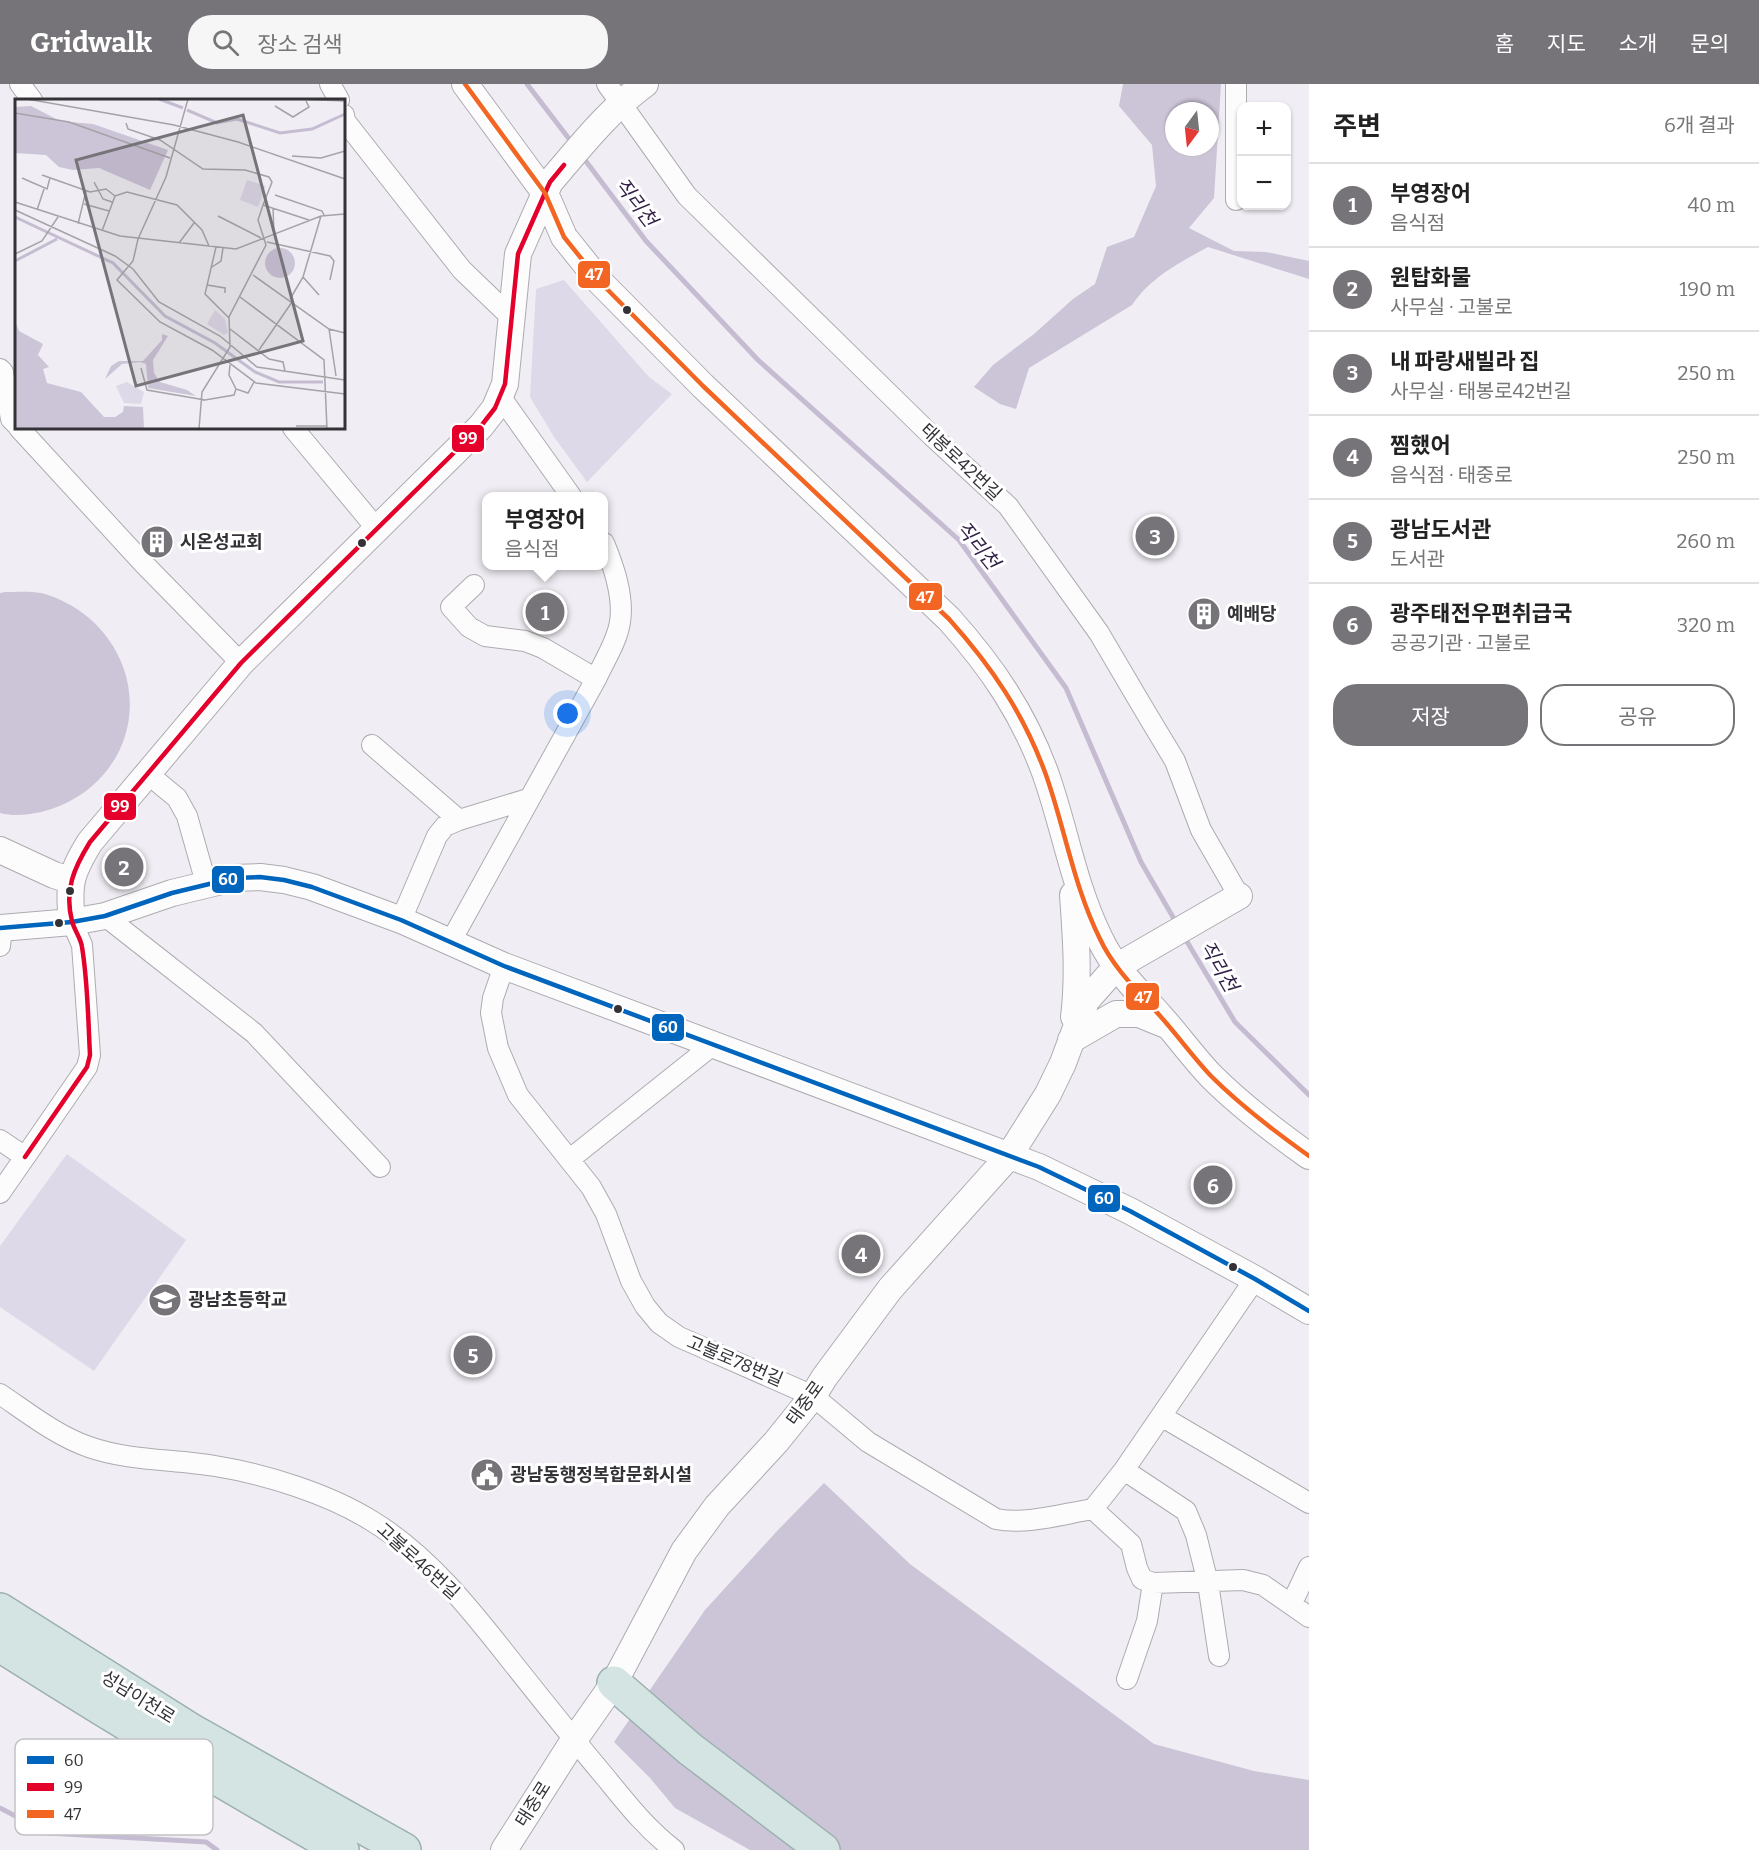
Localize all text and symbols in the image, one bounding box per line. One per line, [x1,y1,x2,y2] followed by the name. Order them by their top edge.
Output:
[188,15,608,69] search box
[30,26,152,59] text: Gridwalk
[209,26,242,59] icon: search
[257,31,343,58] text: 장소 검색
[1495,31,1514,57] text: 홈
[1547,31,1586,57] text: 지도
[1619,31,1657,57] text: 소개
[1690,31,1729,57] text: 문의
[15,99,345,429] inset map
[1165,102,1219,156] north arrow
[1237,102,1291,210] map controls
[1237,102,1291,156] button: +
[1333,111,1381,142] text: 주변
[1664,113,1735,137] text: 6개 결과
[1237,156,1291,210] button: −
[610,173,664,233] water label: 직리천
[1390,180,1471,207] text: 부영장어
[1348,193,1357,217] text: 1
[1687,193,1735,217] text: 40 m
[1390,211,1445,235] text: 음식점
[577,260,611,289] line badge: 47
[1390,264,1471,291] text: 원탑화물
[585,265,603,284] text: 47
[1347,277,1358,301] text: 2
[1679,277,1735,301] text: 190 m
[1390,295,1513,319] text: 사무실 · 고불로
[621,304,633,316] unlabelled marker
[1390,348,1540,375] text: 내 파랑새빌라 집
[1347,361,1358,385] text: 3
[1678,361,1735,385] text: 250 m
[1390,379,1572,403] text: 사무실 · 태봉로42번길
[916,419,1006,505] street label: 태봉로42번길
[451,424,485,453] line badge: 99
[459,429,477,448] text: 99
[1390,432,1451,459] text: 찜했어
[1346,445,1359,469] text: 4
[1678,445,1735,469] text: 250 m
[1390,463,1513,487] text: 음식점 · 태중로
[482,492,608,570] popup
[505,506,585,533] text: 부영장어
[1136,514,1174,558] pin: 3
[951,516,1006,576] water label: 직리천
[1390,516,1491,543] text: 광남도서관
[139,524,175,560] building icon: 시온성교회
[1347,529,1358,553] text: 5
[1676,529,1735,553] text: 260 m
[180,531,263,553] place label: 시온성교회
[356,537,368,549] unlabelled marker
[505,537,560,561] text: 음식점
[1390,547,1445,571] text: 도서관
[908,582,943,611] line badge: 47
[916,588,934,607] text: 47
[526,590,564,634] pin: 1
[1186,596,1222,632] building icon: 예배당
[1390,600,1572,627] text: 광주태전우편취급국
[1227,603,1277,625] place label: 예배당
[1347,613,1358,637] text: 6
[1677,613,1735,637] text: 320 m
[1390,631,1531,655] text: 공공기관 · 고불로
[1333,684,1528,746] button: 저장
[1540,684,1735,746] button: 공유
[553,699,582,728] your location
[103,792,137,821] line badge: 99
[111,797,129,816] text: 99
[104,844,144,890] pin: 2
[211,865,245,894] line badge: 60
[218,870,238,889] text: 60
[64,885,76,897] unlabelled marker
[53,917,65,929] unlabelled marker
[1195,936,1244,998] water label: 직리천
[1125,982,1160,1011] line badge: 47
[1134,988,1152,1007] text: 47
[612,1003,624,1015] unlabelled marker
[651,1013,685,1042] line badge: 60
[658,1018,678,1037] text: 60
[1194,1162,1232,1208] pin: 6
[1087,1184,1121,1213] line badge: 60
[1094,1189,1114,1208] text: 60
[842,1232,880,1276] pin: 4
[1227,1261,1239,1273] unlabelled marker
[147,1282,183,1318] school or university icon: 광남초등학교
[188,1289,287,1311] place label: 광남초등학교
[684,1331,786,1391] street label: 고불로78번길
[454,1332,492,1378] pin: 5
[781,1376,829,1430] street label: 태중로
[469,1457,505,1493] public building icon: 광남동행정복합문화시설
[510,1464,692,1486] place label: 광남동행정복합문화시설
[372,1518,464,1604] street label: 고불로46번길
[97,1666,179,1728] street label: 성남이천로
[15,1739,213,1835] legend
[64,1751,84,1770] text: 60
[511,1777,555,1831] street label: 태중로
[64,1778,83,1797] text: 99
[64,1805,81,1824] text: 47

